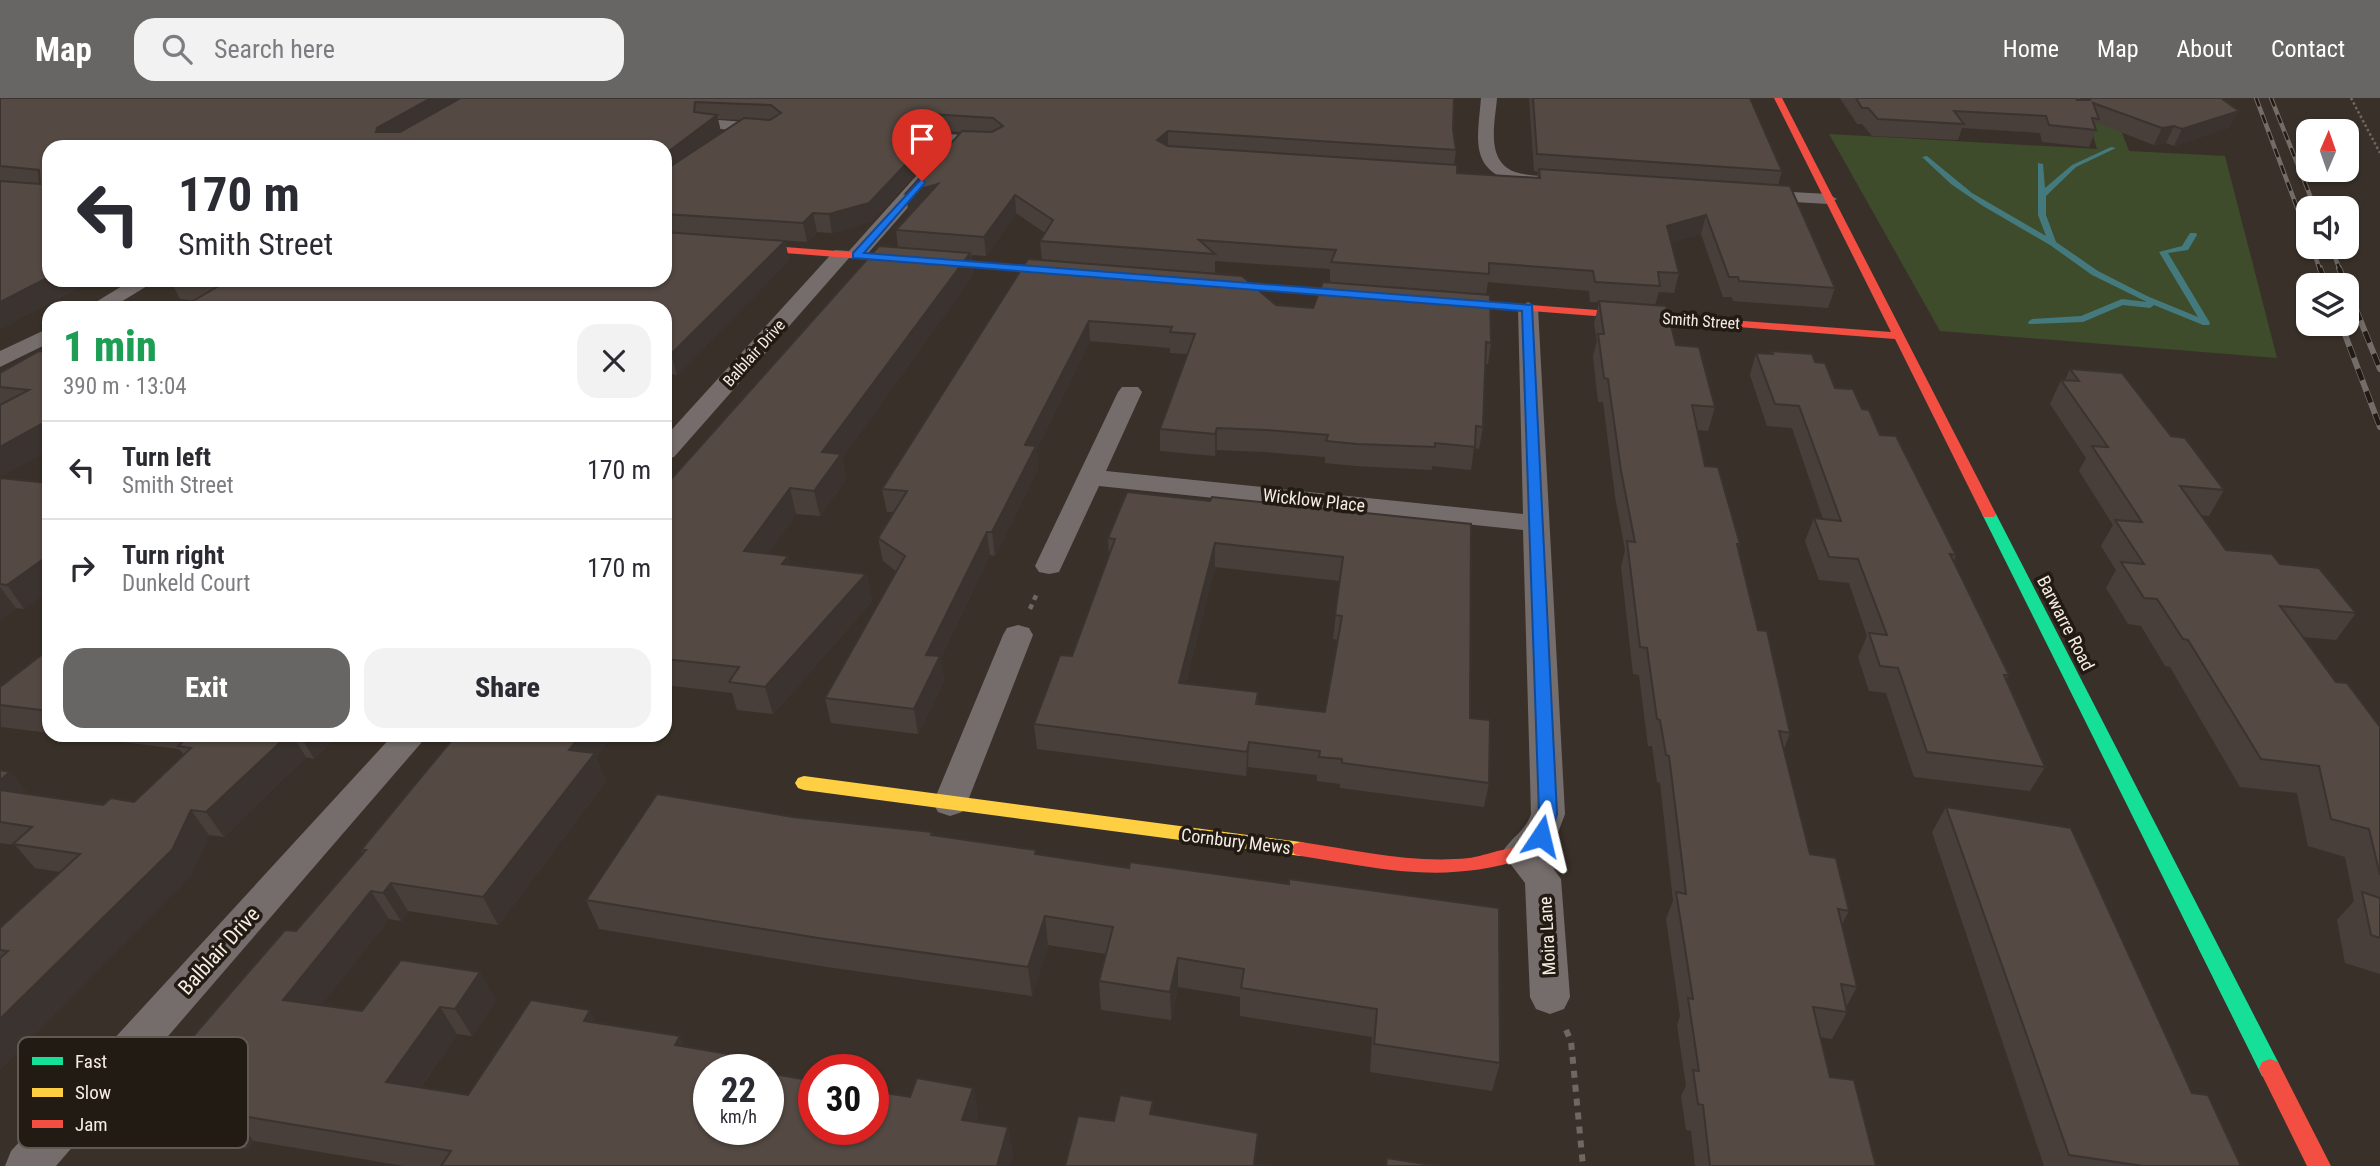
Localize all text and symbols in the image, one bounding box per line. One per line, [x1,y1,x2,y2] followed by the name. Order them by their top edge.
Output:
[134,18,624,81] search box
[35,30,92,69] text: Map
[158,30,196,68] icon: search
[214,34,335,64] text: Search here
[2003,35,2059,63] text: Home
[2097,35,2139,63] text: Map
[2177,35,2233,63] text: About
[2271,35,2345,63] text: Contact
[892,109,952,181] pin
[2296,119,2359,182] north arrow
[2296,119,2359,336] map controls
[903,120,941,158] icon: arrive
[178,166,300,223] text: 170 m
[63,168,154,259] icon: left
[2296,196,2359,259] button: sound
[178,225,333,263] text: Smith Street
[2296,273,2359,336] button: layers
[1662,309,1741,333] street label: Smith Street
[719,316,789,390] street label: Balblair Drive
[63,322,157,371] text: 1 min
[577,324,651,398] button: close
[63,373,187,400] text: 390 m · 13:04
[122,442,211,472] text: Turn left
[63,451,101,489] icon: left
[587,455,651,485] text: 170 m
[122,472,234,499] text: Smith Street
[1262,484,1366,516] street label: Wicklow Place
[122,540,224,570] text: Turn right
[63,549,101,587] icon: right
[587,553,651,583] text: 170 m
[122,570,250,597] text: Dunkeld Court
[2033,572,2099,674] street label: Barwarre Road
[63,648,350,728] button: Exit
[364,648,651,728] button: Share
[1504,799,1578,873] position arrow
[1180,824,1292,858] street label: Cornbury Mews
[1534,896,1560,976] street label: Moira Lane
[173,902,265,1000] street label: Balblair Drive
[18,1037,248,1148] legend
[75,1050,107,1073] text: Fast
[798,1054,889,1145] speed limit sign: 30
[721,1070,756,1111] text: 22
[75,1081,111,1104] text: Slow
[720,1106,757,1127] text: km/h
[75,1113,108,1136] text: Jam

